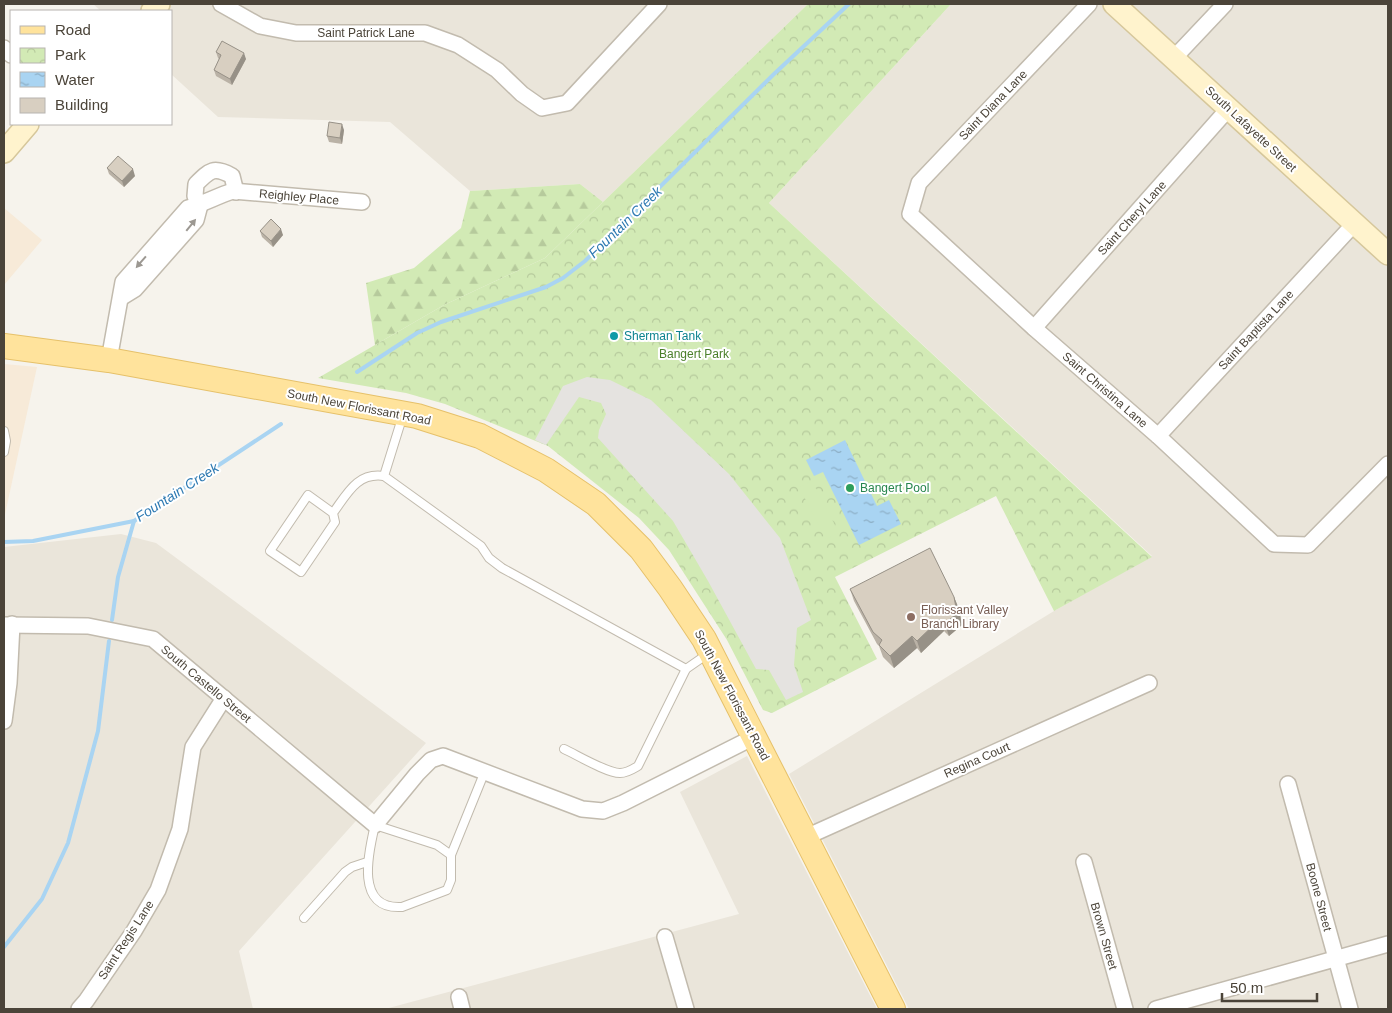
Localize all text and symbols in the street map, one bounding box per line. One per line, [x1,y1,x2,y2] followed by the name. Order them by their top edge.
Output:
[10,10,172,125] legend
[55,21,91,38] text: Road
[317,26,415,40] street label: Saint Patrick Lane
[55,46,86,63] text: Park
[956,67,1030,143] street label: Saint Diana Lane
[55,71,94,88] text: Water
[1203,83,1300,175] street label: South Lafayette Street
[55,96,108,113] text: Building
[1095,178,1169,258] street label: Saint Cheryl Lane
[585,182,666,261] water label: Fountain Creek
[259,187,340,207] street label: Reighley Place
[186,218,197,231] one-way arrow
[135,255,146,268] one-way arrow
[1215,287,1297,373] street label: Saint Baptista Lane
[624,329,702,343] place label: Sherman Tank
[608,330,620,342] marker: Sherman Tank
[659,347,730,361] park label: Bangert Park
[1060,349,1151,431] street label: Saint Christina Lane
[286,386,432,428] street label: South New Florissant Road
[133,459,222,525] water label: Fountain Creek
[860,481,929,495] place label: Bangert Pool
[844,482,856,494] marker: Bangert Pool
[921,603,1008,631] place label: Florissant Valley Branch Library
[905,611,917,623] marker: Florissant Valley Branch Library
[692,627,772,763] street label: South New Florissant Road
[158,642,254,726] street label: South Castello Street
[942,739,1013,781] street label: Regina Court
[1303,861,1335,933] street label: Boone Street
[95,898,157,982] street label: Saint Regis Lane
[1088,901,1120,972] street label: Brown Street
[1222,970,1317,1002] scale bar
[1230,979,1263,996] text: 50 m

